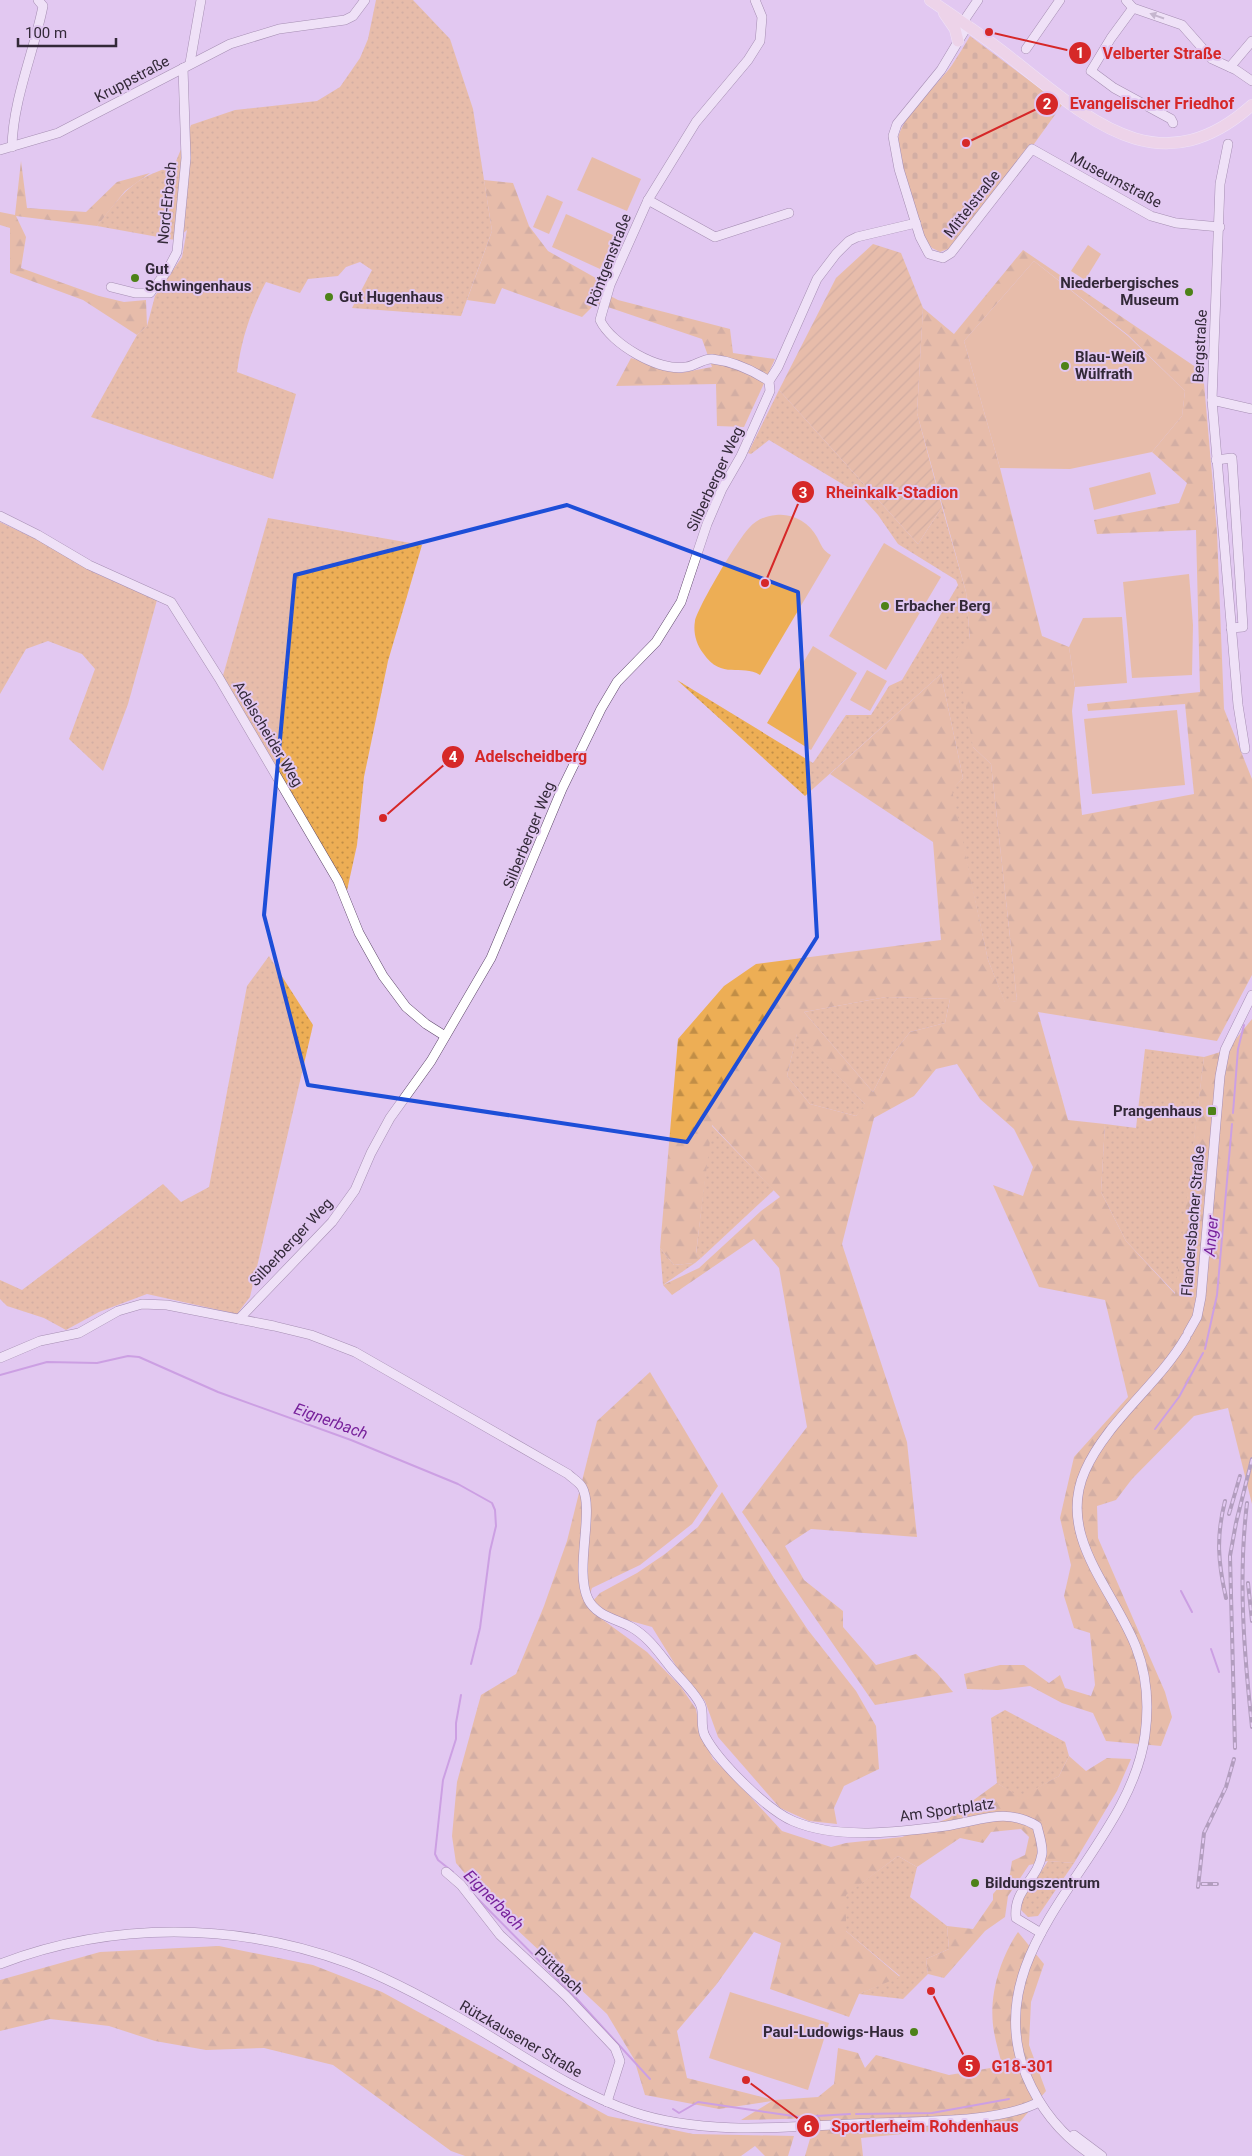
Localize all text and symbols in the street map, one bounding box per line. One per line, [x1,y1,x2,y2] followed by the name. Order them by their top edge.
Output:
[1150,12,1165,19] one-way arrow
[18,15,115,47] scale bar
[25,24,67,42] text: 100 m
[1067,38,1231,69] callout: Velberter Straße
[1076,44,1084,62] text: 1
[1103,44,1222,63] text: Velberter Straße
[92,52,172,106] street label: Kruppstraße
[1035,88,1244,119] callout: Evangelischer Friedhof
[1070,94,1235,113] text: Evangelischer Friedhof
[1043,95,1052,113] text: 2
[1067,148,1165,212] street label: Museumstraße
[154,161,180,245] street label: Nord-Erbach
[940,167,1004,241] street label: Mittelstraße
[583,211,635,309] street label: Röntgenstraße
[145,260,252,295] place label: Gut Schwingenhaus
[129,272,141,284] marker: Gut Schwingenhaus
[1060,274,1179,309] place label: Niederbergisches Museum
[1183,286,1195,298] marker: Niederbergisches Museum
[339,288,443,306] place label: Gut Hugenhaus
[323,291,335,303] marker: Gut Hugenhaus
[1189,309,1211,383] street label: Bergstraße
[1075,348,1145,383] place label: Blau-Weiß Wülfrath
[1059,360,1071,372] marker: Blau-Weiß Wülfrath
[683,424,747,534] street label: Silberberger Weg
[790,477,968,508] callout: Rheinkalk-Stadion
[826,483,958,502] text: Rheinkalk-Stadion
[799,484,807,502] text: 3
[895,597,991,615] place label: Erbacher Berg
[879,600,891,612] marker: Erbacher Berg
[229,678,307,790] street label: Adelscheider Weg
[440,741,598,772] callout: Adelscheidberg
[475,747,587,766] text: Adelscheidberg
[449,748,458,766] text: 4
[499,779,559,891] street label: Silberberger Weg
[1113,1102,1202,1120] place label: Prangenhaus
[1206,1105,1218,1117] marker: Prangenhaus
[1177,1145,1209,1297] street label: Flandersbacher Straße
[246,1194,336,1290] street label: Silberberger Weg
[1200,1214,1222,1258] water label: Anger
[291,1399,371,1443] water label: Eignerbach
[898,1794,996,1826] street label: Am Sportplatz
[460,1866,528,1934] water label: Eignerbach
[985,1874,1100,1892] place label: Bildungszentrum
[969,1877,981,1889] marker: Bildungszentrum
[531,1944,587,1998] street label: Püttbach
[457,1997,585,2081] street label: Rützkausener Straße
[763,2023,904,2041] place label: Paul-Ludowigs-Haus
[908,2026,920,2038] marker: Paul-Ludowigs-Haus
[956,2051,1064,2082] callout: G18-301
[965,2057,973,2075] text: 5
[991,2057,1055,2076] text: G18-301
[796,2111,1028,2142] callout: Sportlerheim Rohdenhaus
[831,2117,1019,2136] text: Sportlerheim Rohdenhaus
[804,2118,813,2136] text: 6

